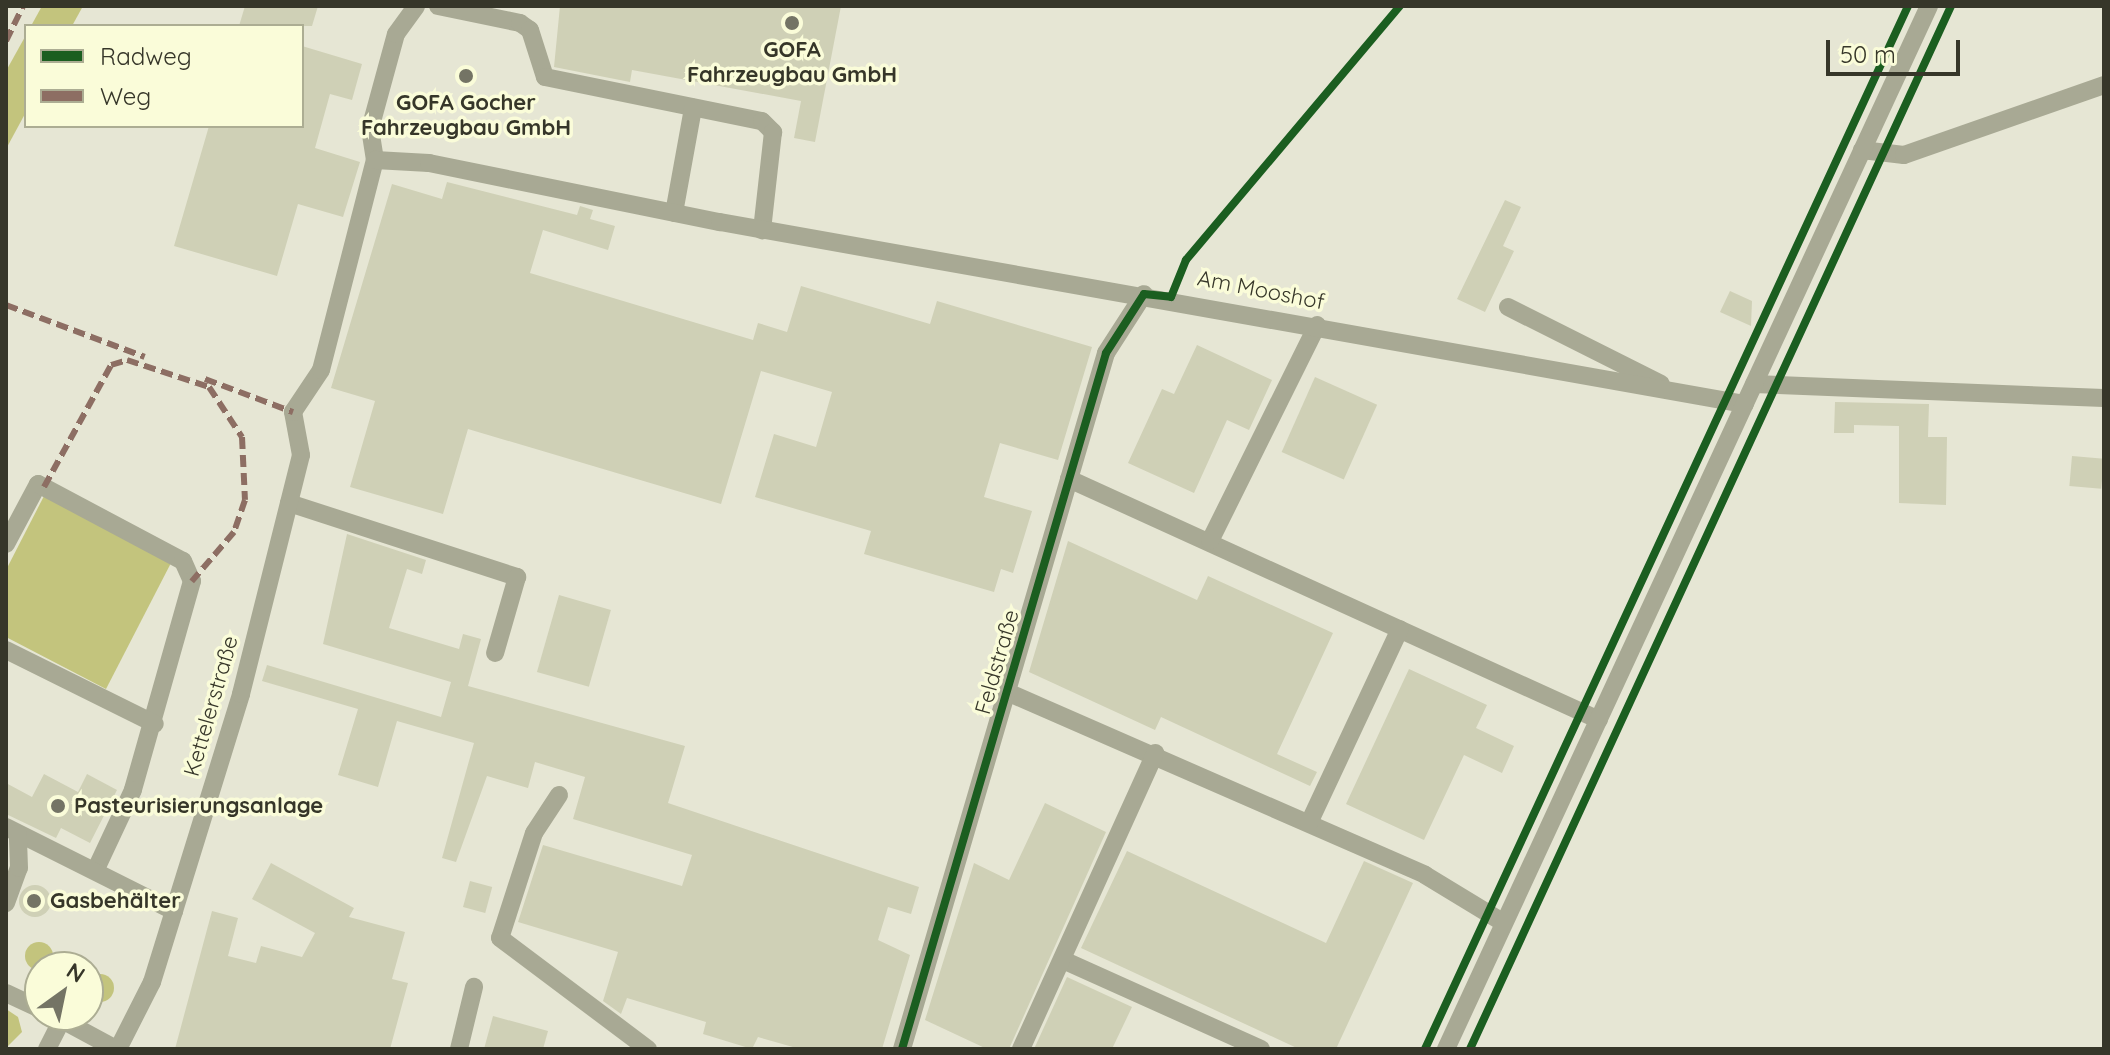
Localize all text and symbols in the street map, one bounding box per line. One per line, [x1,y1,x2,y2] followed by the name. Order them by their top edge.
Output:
[783,14,801,32] marker: GOFA Fahrzeugbau GmbH
[24,24,304,128] legend
[1830,24,1964,74] scale bar
[687,36,897,88] place label: GOFA Fahrzeugbau GmbH
[1840,39,1896,69] text: 50 m
[100,41,192,71] text: Radweg
[457,67,475,85] marker: GOFA Gocher Fahrzeugbau GmbH
[100,81,151,111] text: Weg
[361,89,571,140] place label: GOFA Gocher Fahrzeugbau GmbH
[1195,265,1327,315] street label: Am Mooshof
[969,607,1025,717] street label: Feldstraße
[178,633,244,779] street label: Kettelerstraße
[74,793,323,819] place label: Pasteurisierungsanlage
[49,797,67,815] marker: Pasteurisierungsanlage
[50,888,181,914] place label: Gasbehälter
[25,892,43,910] marker: Gasbehälter
[24,951,104,1031] north arrow
[62,956,90,989] text: N

